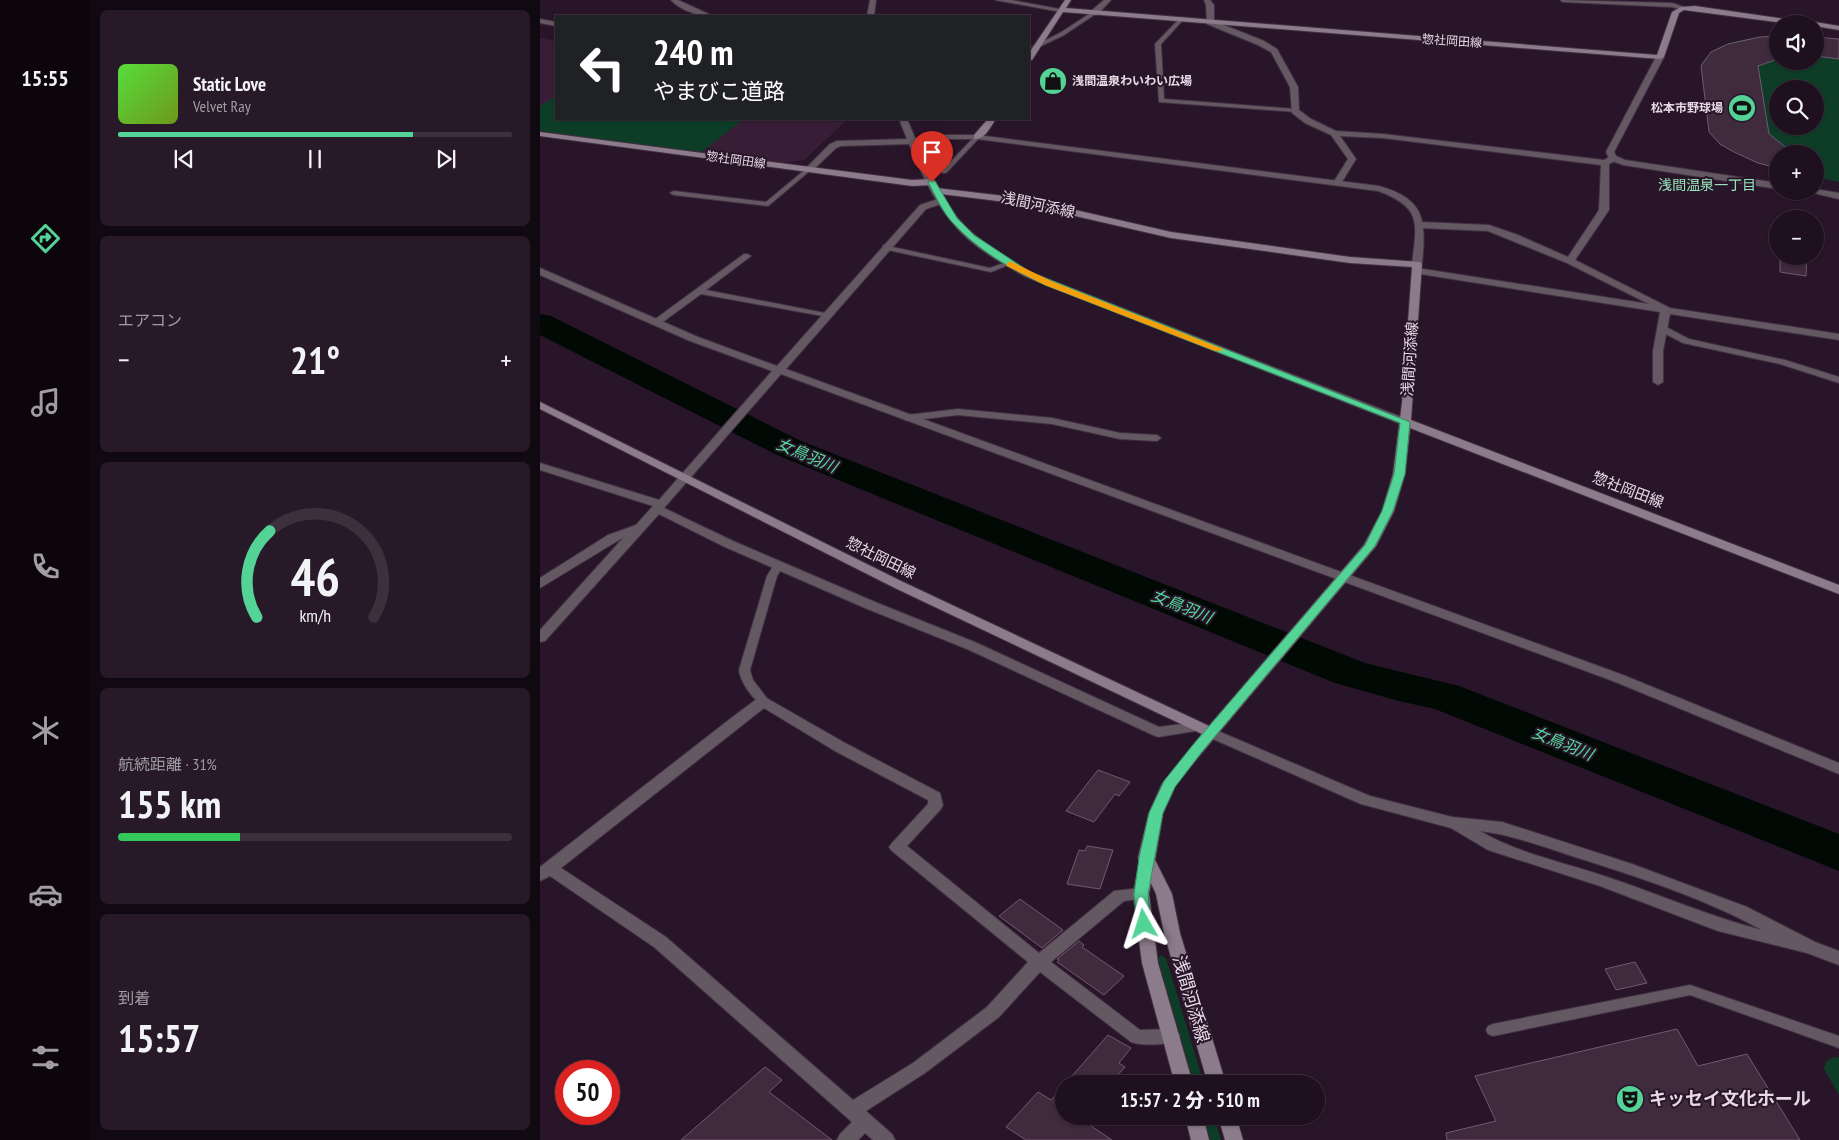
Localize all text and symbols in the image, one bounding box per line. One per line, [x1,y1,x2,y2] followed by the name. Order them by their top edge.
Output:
[1769,15,1824,265] map controls
[1769,15,1824,70] button: sound
[653,29,734,75] text: 240 m
[1422,31,1482,50] street label: 惣社岡田線
[570,35,635,100] icon: left
[21,64,69,92] text: 15:55
[1038,66,1068,96] shop icon: 浅間温泉わいわい広場
[193,72,266,96] text: Static Love
[1072,73,1192,88] place label: 浅間温泉わいわい広場
[653,77,785,105] text: やまびこ道路
[1769,80,1824,135] button: search
[1727,93,1757,123] sports icon: 松本市野球場
[193,96,251,116] text: Velvet Ray
[1651,100,1723,115] place label: 松本市野球場
[911,131,953,182] pin
[918,138,946,166] icon: arrive
[170,145,198,173] icon: previous
[301,145,329,173] icon: pause
[432,145,460,173] icon: next
[1769,145,1824,200] button: +
[705,148,767,171] street label: 惣社岡田線
[1658,176,1756,194] district label: 浅間温泉一丁目
[999,187,1077,222] street label: 浅間河添線
[1769,210,1824,265] button: −
[28,221,63,256] icon: directions
[118,310,182,330] text: エアコン
[1397,321,1422,397] street label: 浅間河添線
[290,335,340,384] text: 21°
[118,341,130,378] text: −
[500,341,512,378] text: +
[28,385,63,420] icon: music
[774,433,842,477] water label: 女鳥羽川
[1590,467,1667,512] street label: 惣社岡田線
[843,533,919,583] street label: 惣社岡田線
[290,543,340,610] text: 46
[28,549,63,584] icon: phone
[1149,585,1217,628] water label: 女鳥羽川
[299,604,331,627] text: km/h
[28,713,63,748] icon: climate
[1530,722,1598,765] water label: 女鳥羽川
[118,754,217,774] text: 航続距離 · 31%
[118,779,221,828] text: 155 km
[28,877,63,912] icon: car
[1117,897,1169,949] position arrow
[1168,952,1215,1045] street label: 浅間河添線
[118,988,150,1008] text: 到着
[118,1013,200,1062] text: 15:57
[28,1040,63,1075] icon: filters
[555,1060,620,1125] speed limit sign: 50
[1615,1084,1645,1114] theatre icon: キッセイ文化ホール
[1649,1087,1811,1110] place label: キッセイ文化ホール
[1120,1088,1260,1112] text: 15:57 · 2 分 · 510 m

